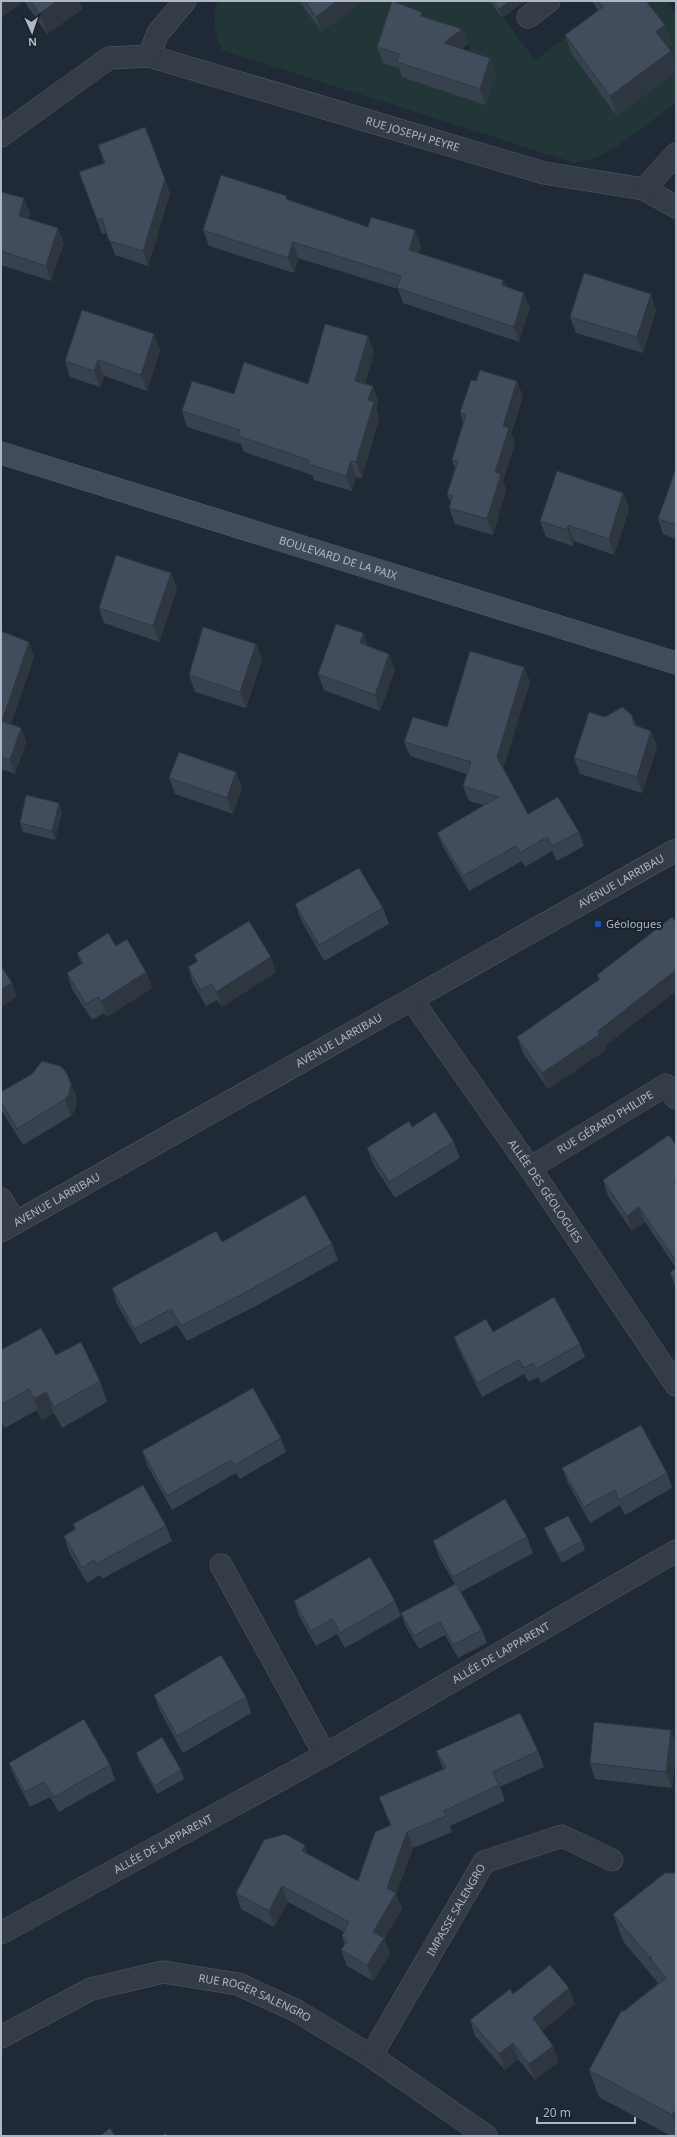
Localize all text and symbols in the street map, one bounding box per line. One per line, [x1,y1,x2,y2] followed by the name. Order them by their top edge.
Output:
[12,12,52,52] north arrow
[28,35,37,50] text: N
[364,113,462,155] street label: RUE JOSEPH PEYRE
[277,532,400,583] street label: BOULEVARD DE LA PAIX
[575,850,667,911] street label: AVENUE LARRIBAU
[606,916,661,931] place label: Géologues
[593,919,603,929] marker: Géologues
[293,1009,385,1070] street label: AVENUE LARRIBAU
[554,1087,656,1157] street label: RUE GÉRARD PHILIPE
[505,1136,586,1245] street label: ALLÉE DES GÉOLOGUES
[10,1169,103,1230] street label: AVENUE LARRIBAU
[449,1618,552,1687] street label: ALLÉE DE LAPPARENT
[111,1810,215,1877] street label: ALLÉE DE LAPPARENT
[423,1861,488,1959] street label: IMPASSE SALENGRO
[197,1970,314,2025] street label: RUE ROGER SALENGRO
[537,2099,635,2125] scale bar
[543,2104,571,2121] text: 20 m

